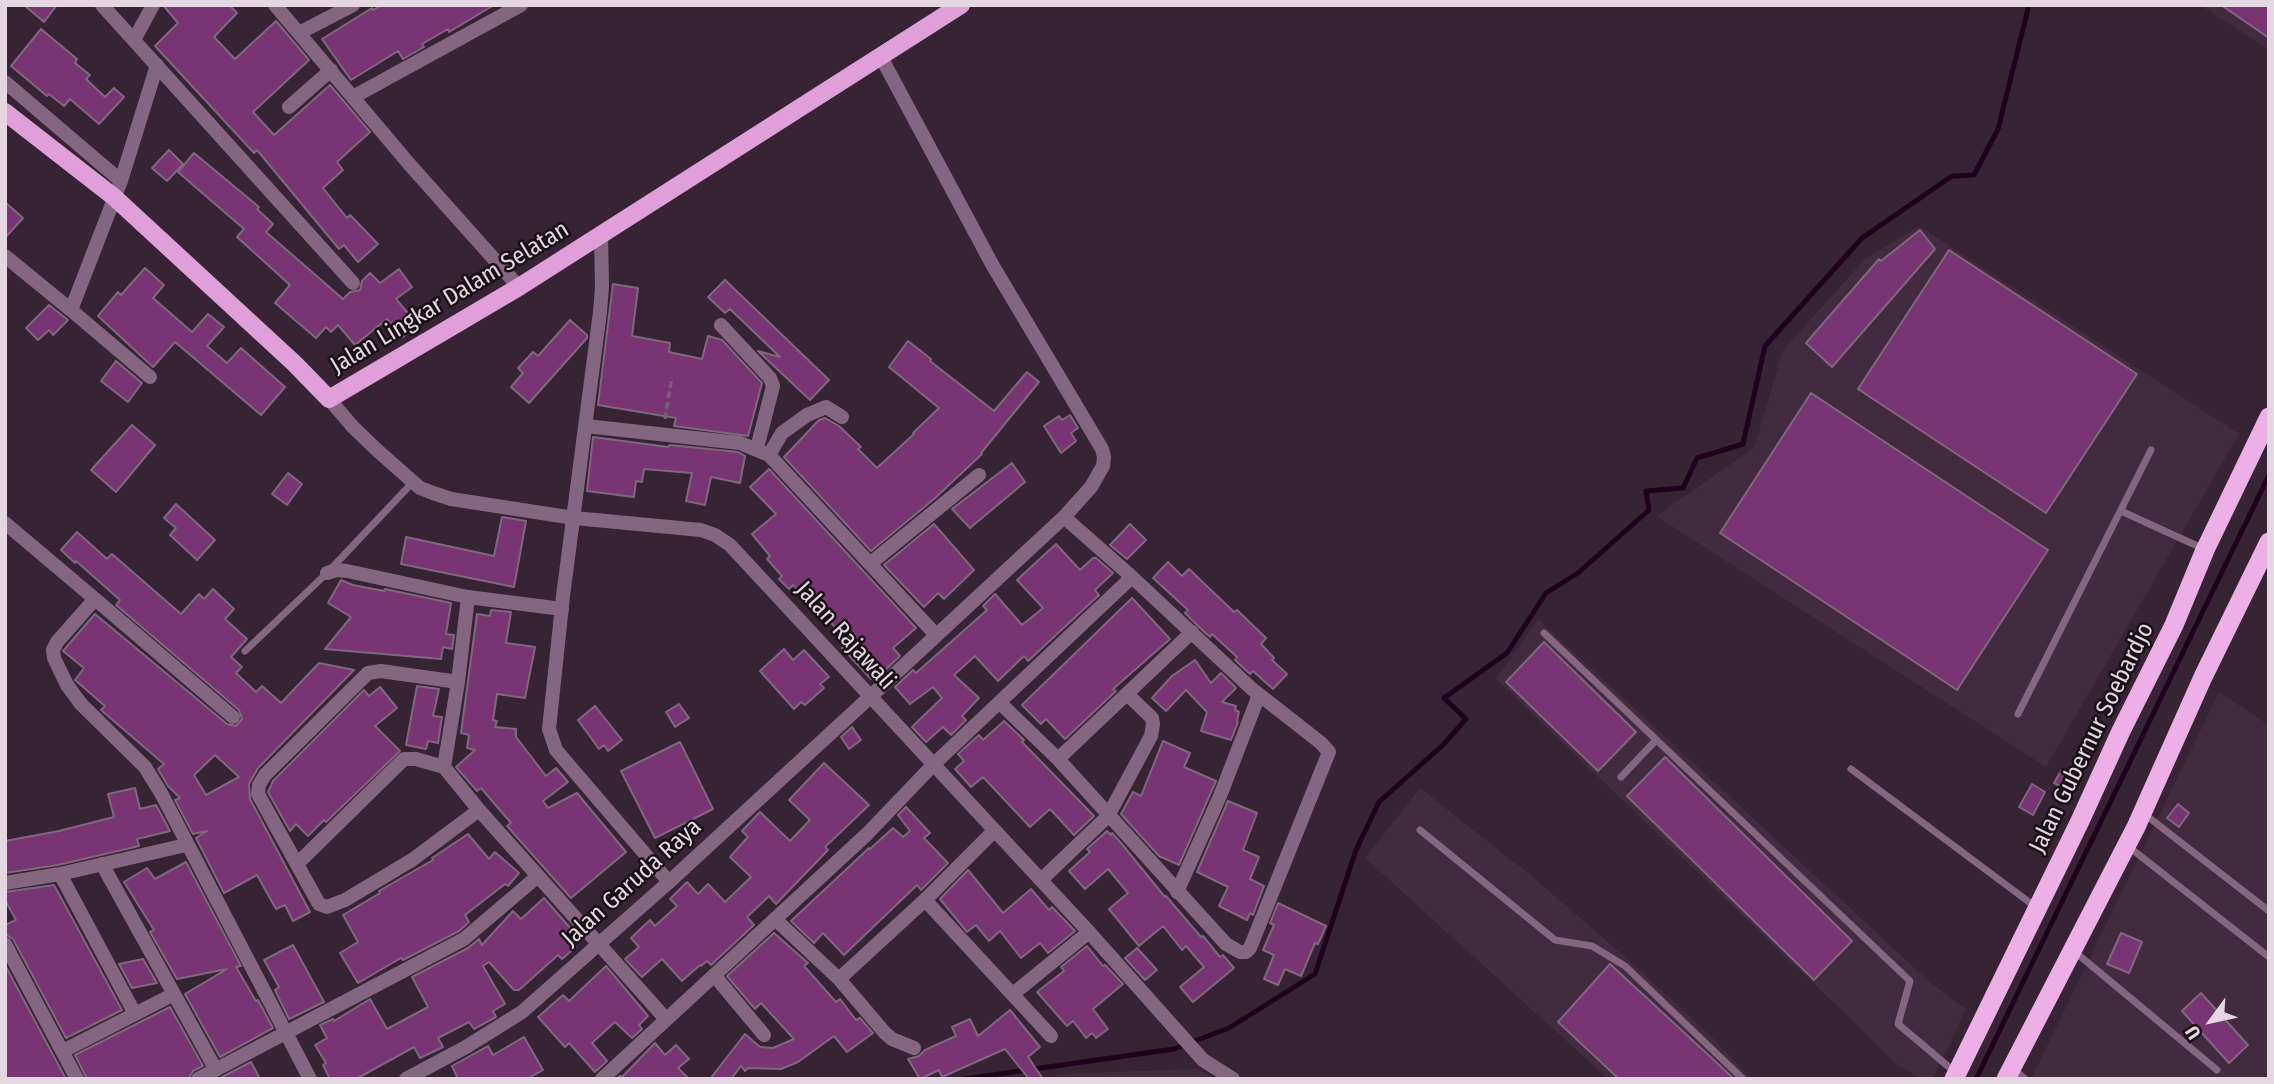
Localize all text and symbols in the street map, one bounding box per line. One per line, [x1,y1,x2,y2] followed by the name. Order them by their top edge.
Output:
[326,215,574,381] street label: Jalan Lingkar Dalam Selatan
[789,576,901,696] street label: Jalan Rajawali
[2024,618,2160,858] street label: Jalan Gubernur Soebardjo
[556,813,708,953] street label: Jalan Garuda Raya
[2176,986,2246,1056] north arrow
[2180,1022,2206,1044] text: U

